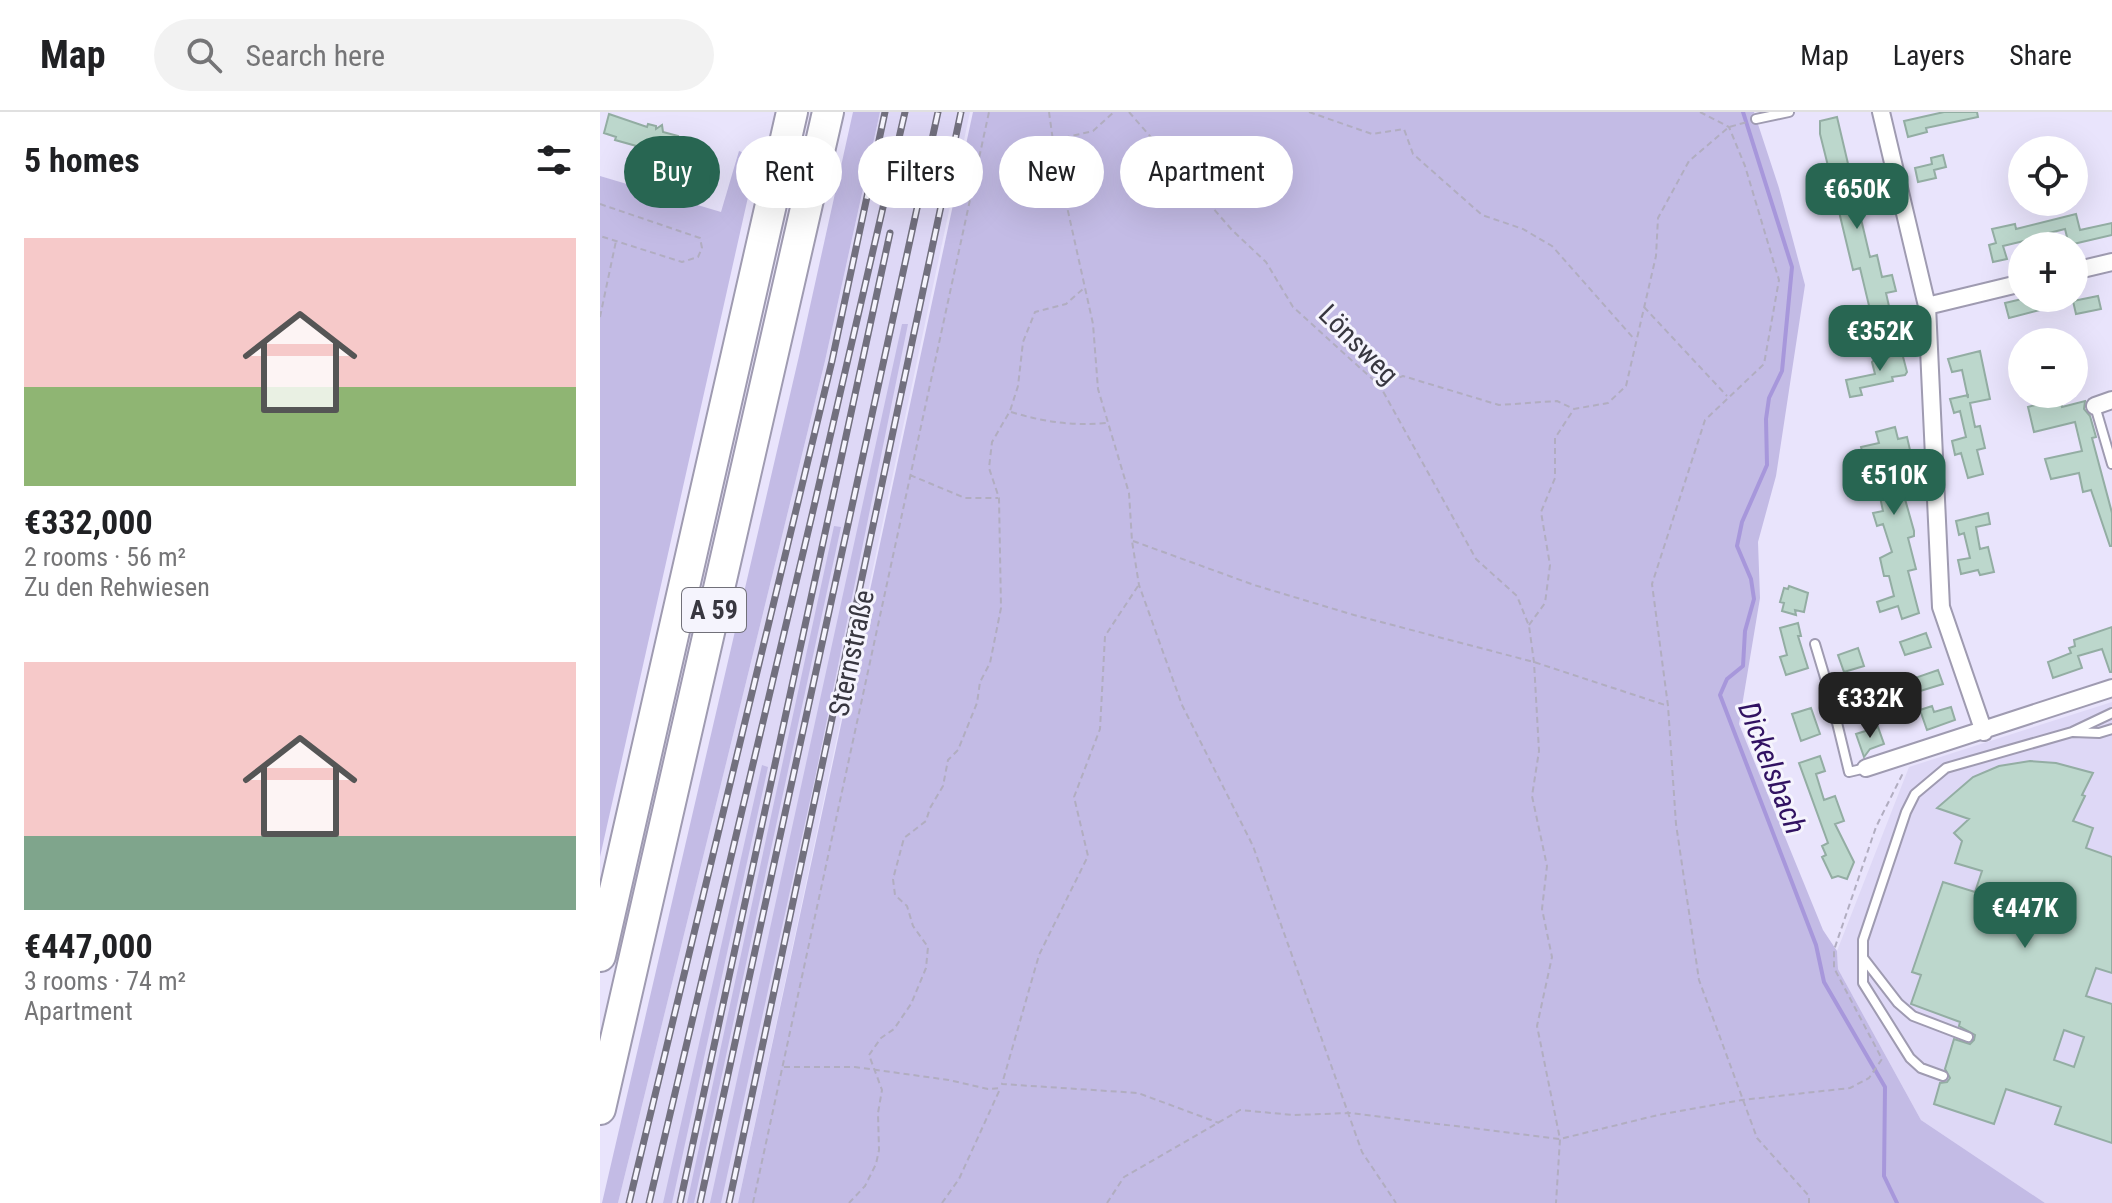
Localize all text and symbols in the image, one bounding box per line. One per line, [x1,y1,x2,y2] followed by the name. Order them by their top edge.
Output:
[154,19,714,91] search box
[40,33,106,77] text: Map
[182,33,226,77] icon: search
[246,38,385,73] text: Search here
[1800,39,1849,72] text: Map
[1893,39,1965,72] text: Layers
[2009,39,2072,72] text: Share
[624,136,720,208] chip: Buy
[736,136,842,208] chip: Rent
[858,136,983,208] chip: Filters
[999,136,1104,208] chip: New
[1120,136,1293,208] chip: Apartment
[2008,136,2088,408] map controls
[2008,136,2088,216] button: locate
[532,138,576,182] icon: filters
[24,140,140,180] text: 5 homes
[1801,163,1913,231] pin: €650K
[1824,174,1890,204] text: €650K
[2008,232,2088,312] button: +
[228,290,372,434] icon: home
[1312,298,1405,391] street label: Lönsweg
[1824,305,1936,373] pin: €352K
[1847,316,1913,346] text: €352K
[2008,328,2088,408] button: −
[1838,449,1950,517] pin: €510K
[1861,460,1927,490] text: €510K
[24,502,153,542] text: €332,000
[24,542,186,572] text: 2 rooms · 56 m²
[24,572,210,602] text: Zu den Rehwiesen
[822,587,881,719] street label: Sternstraße
[682,588,746,632] road number: A 59
[1814,672,1926,740] pin: €332K
[1837,683,1903,713] text: €332K
[1731,697,1814,839] water label: Dickelsbach
[228,714,372,858] icon: home
[1969,882,2081,950] pin: €447K
[1992,893,2058,923] text: €447K
[24,926,153,966] text: €447,000
[24,966,186,996] text: 3 rooms · 74 m²
[24,996,133,1026] text: Apartment

